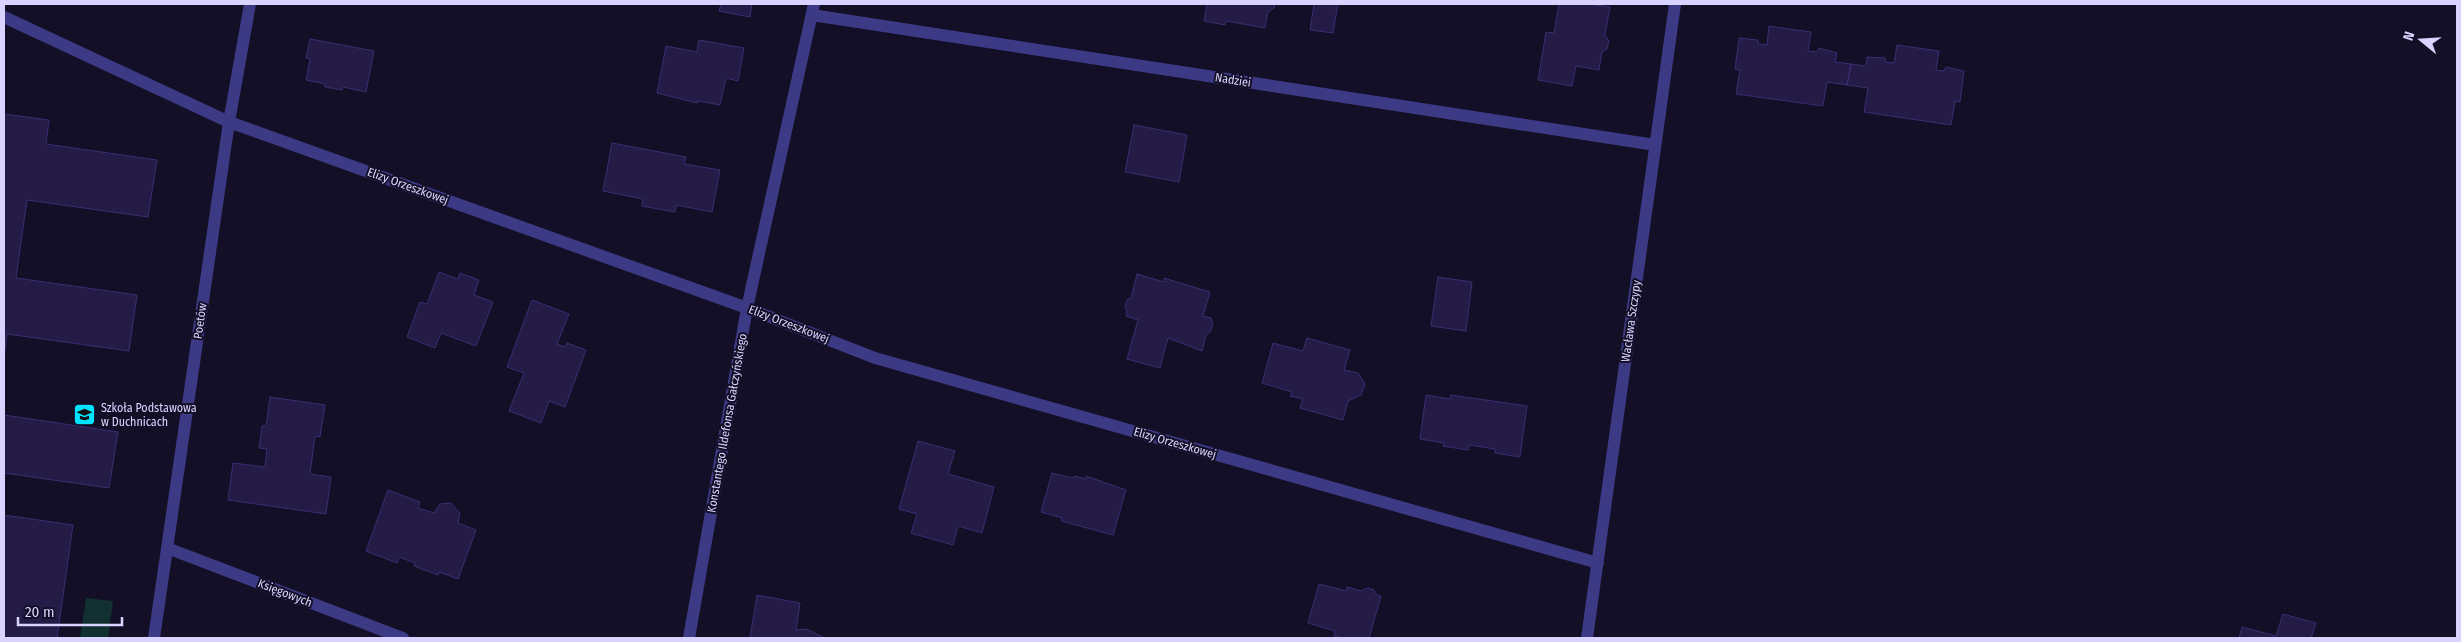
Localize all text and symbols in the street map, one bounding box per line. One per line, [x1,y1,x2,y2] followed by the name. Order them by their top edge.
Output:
[2396,15,2446,65] north arrow
[2400,30,2418,43] text: N
[1214,70,1252,90] street label: Nadziei
[366,165,450,207] street label: Elizy Orzeszkowej
[1618,279,1644,363] street label: Wacława Szczypy
[191,302,209,340] street label: Poetów
[747,302,831,346] street label: Elizy Orzeszkowej
[704,332,750,514] street label: Konstantego Ildefonsa Gałczyńskiego
[101,401,197,429] place label: Szkoła Podstawowa w Duchnicach
[73,403,97,427] school or university icon: Szkoła Podstawowa w Duchnicach
[1132,425,1218,461] street label: Elizy Orzeszkowej
[256,576,314,610] street label: Księgowych
[18,594,121,626] scale bar
[25,603,55,621] text: 20 m

